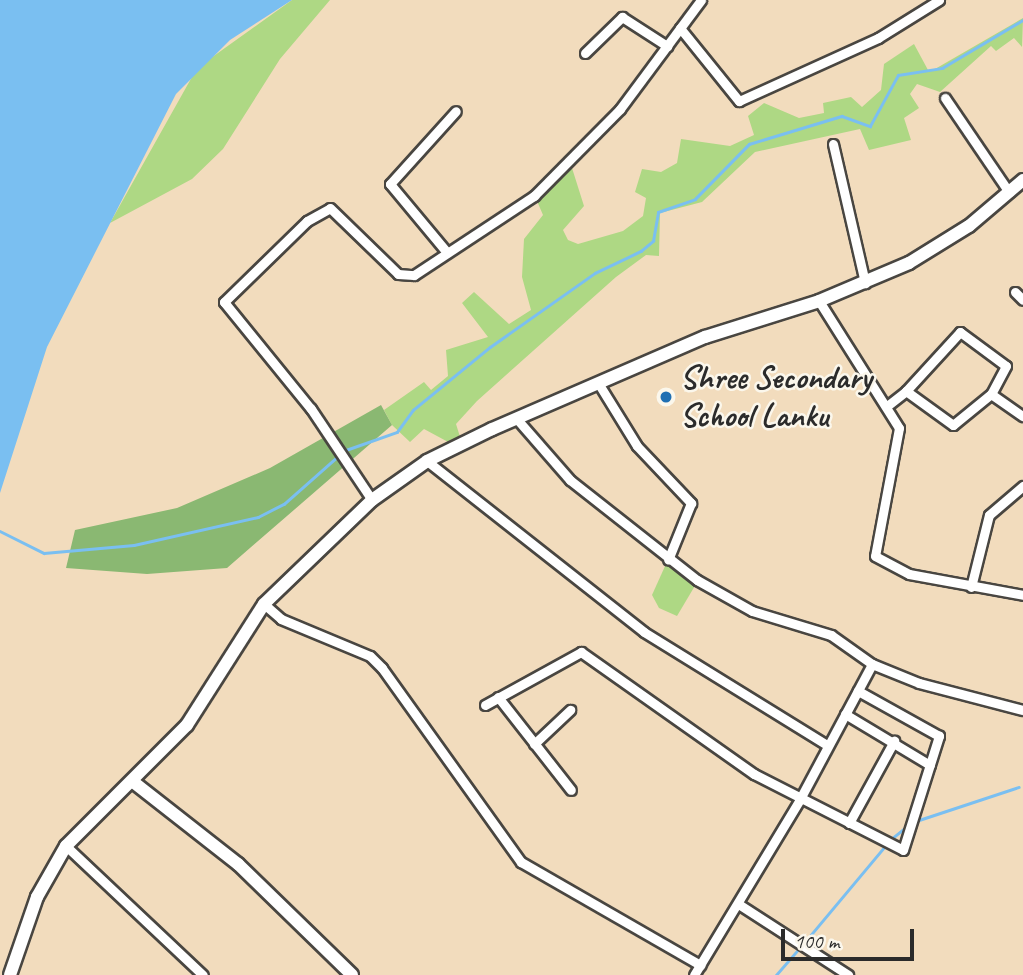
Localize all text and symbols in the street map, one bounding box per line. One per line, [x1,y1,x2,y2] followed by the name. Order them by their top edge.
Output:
[680,358,871,436] place label: Shree Secondary School Lanku
[658,389,674,405] marker: Shree Secondary School Lanku
[785,916,918,960] scale bar
[794,928,839,954] text: 100 m

